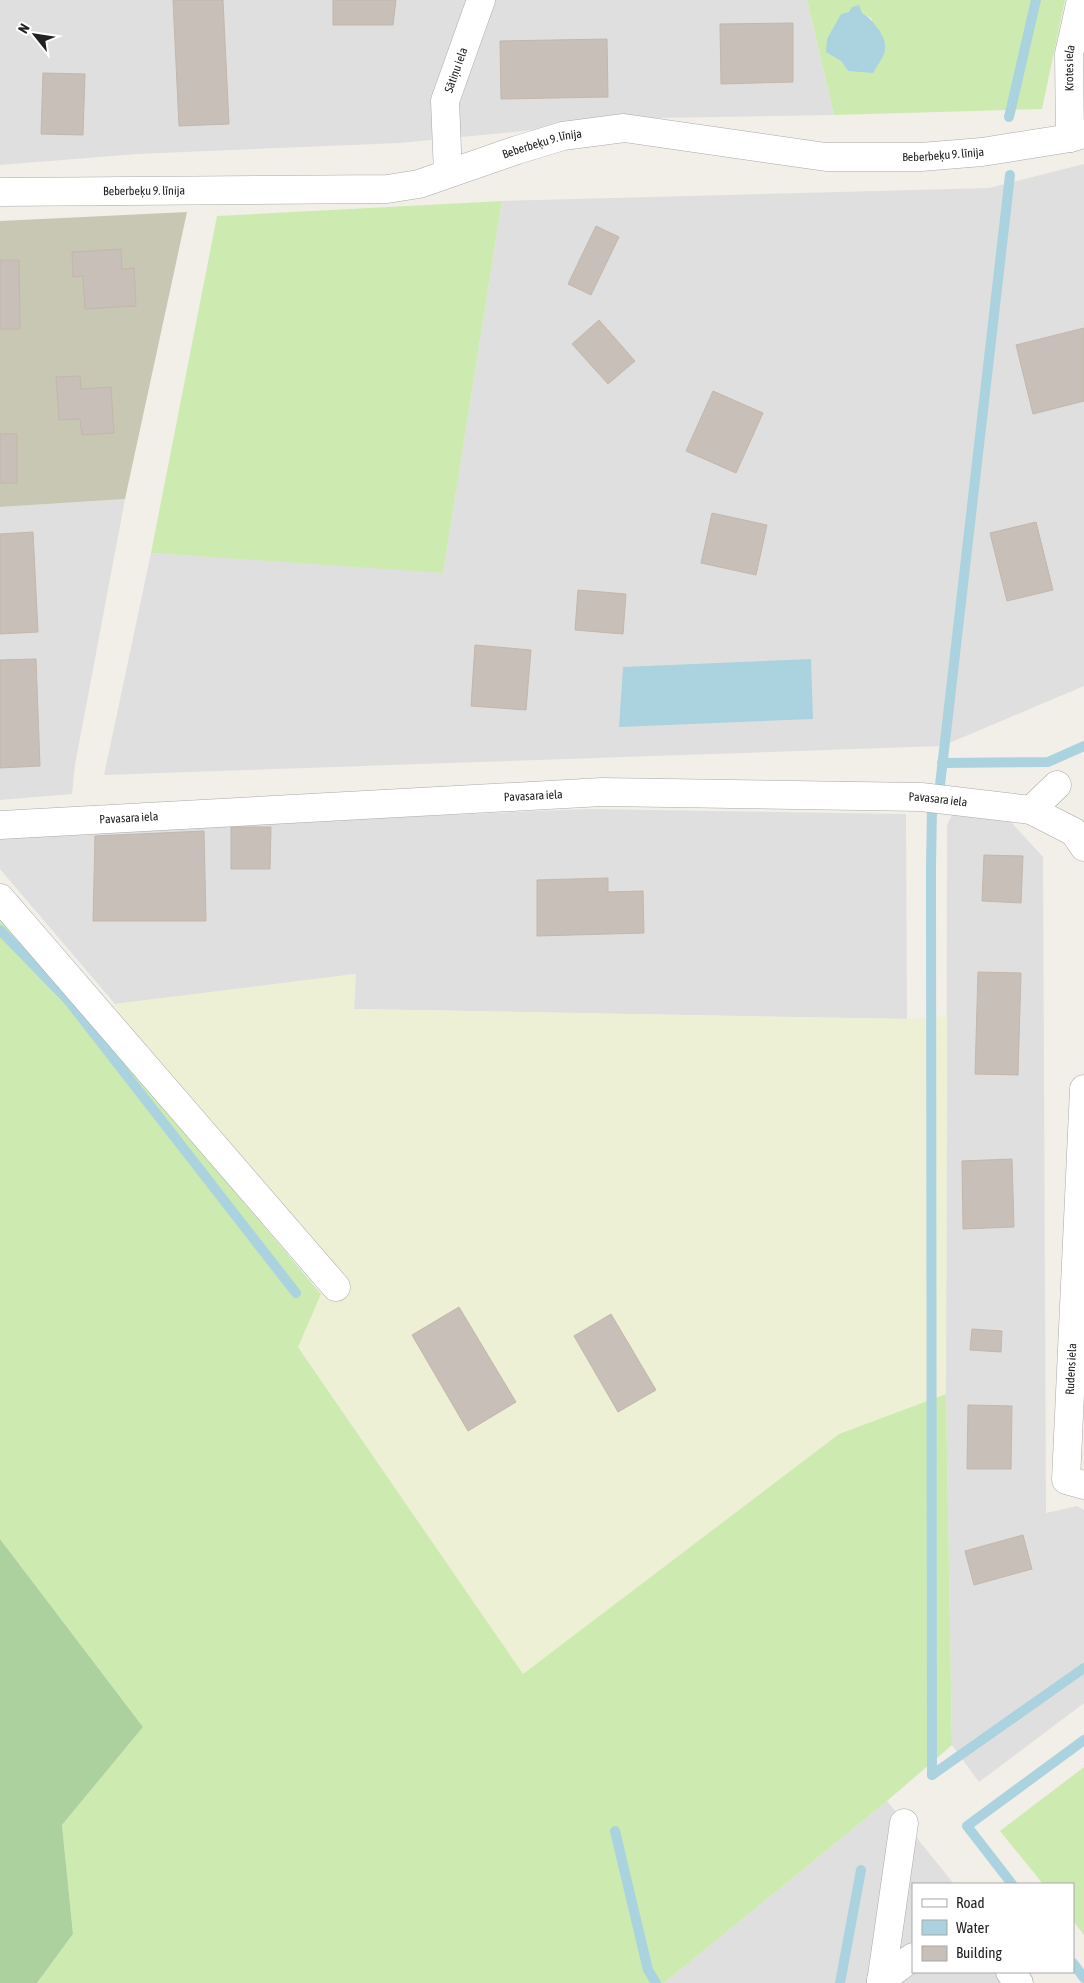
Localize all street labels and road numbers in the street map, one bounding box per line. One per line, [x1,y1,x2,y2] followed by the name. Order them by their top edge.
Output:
[1062,43,1078,91] street label: Krotes iela
[442,45,471,95] street label: Sātiņu iela
[500,127,583,162] street label: Beberbeķu 9. līnija
[902,145,985,164] street label: Beberbeķu 9. līnija
[103,184,185,198] street label: Beberbeķu 9. līnija
[503,787,563,804] street label: Pavasara iela
[908,790,968,809] street label: Pavasara iela
[99,809,159,827] street label: Pavasara iela
[1063,1343,1079,1395] street label: Rudens iela

